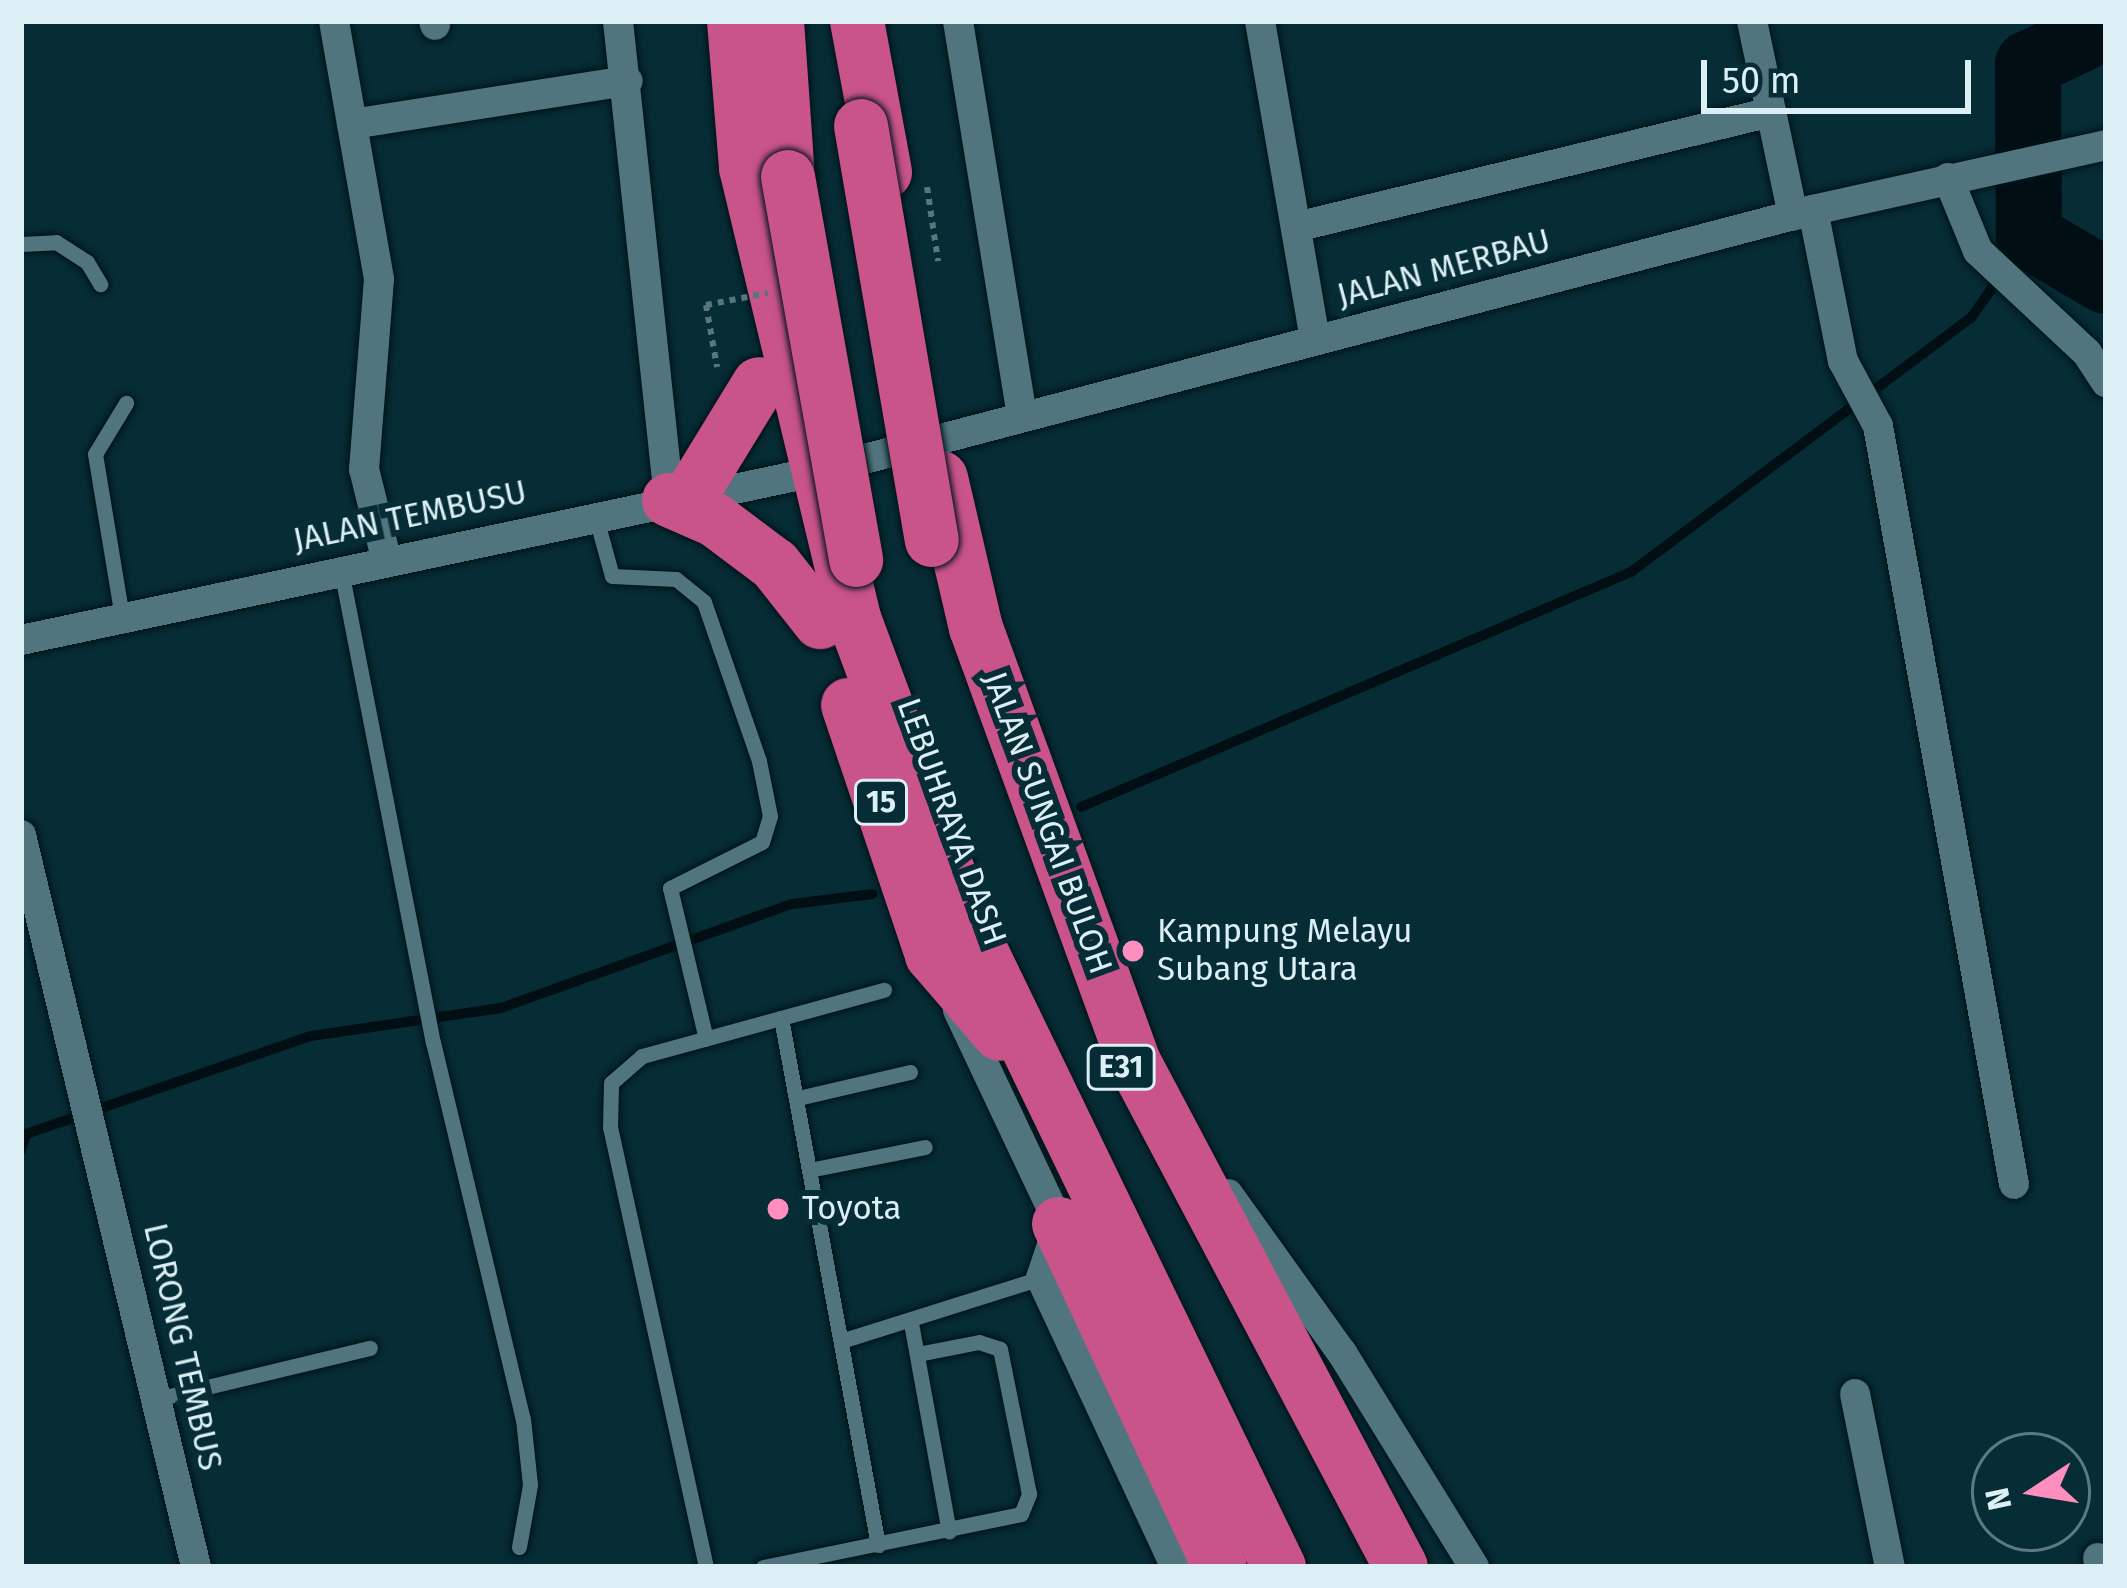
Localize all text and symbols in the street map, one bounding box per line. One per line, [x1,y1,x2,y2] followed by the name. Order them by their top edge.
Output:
[1707,36,1977,110] scale bar
[1722,59,1801,103] text: 50 m
[1333,222,1555,316] street label: JALAN MERBAU
[290,473,530,561] street label: JALAN TEMBUSU
[974,667,1120,979] street label: JALAN SUNGAI BULOH
[888,693,1014,951] street label: LEBUHRAYA DASH
[854,778,908,826] road number: 15
[1157,912,1413,990] place label: Kampung Melayu Subang Utara
[1120,938,1146,964] marker: Kampung Melayu Subang Utara
[1085,1043,1157,1091] road number: E31
[802,1189,901,1229] place label: Toyota
[765,1196,791,1222] marker: Toyota
[134,1220,230,1474] street label: LORONG TEMBUS
[1971,1432,2091,1552] north arrow
[1977,1484,2021,1514] text: N

